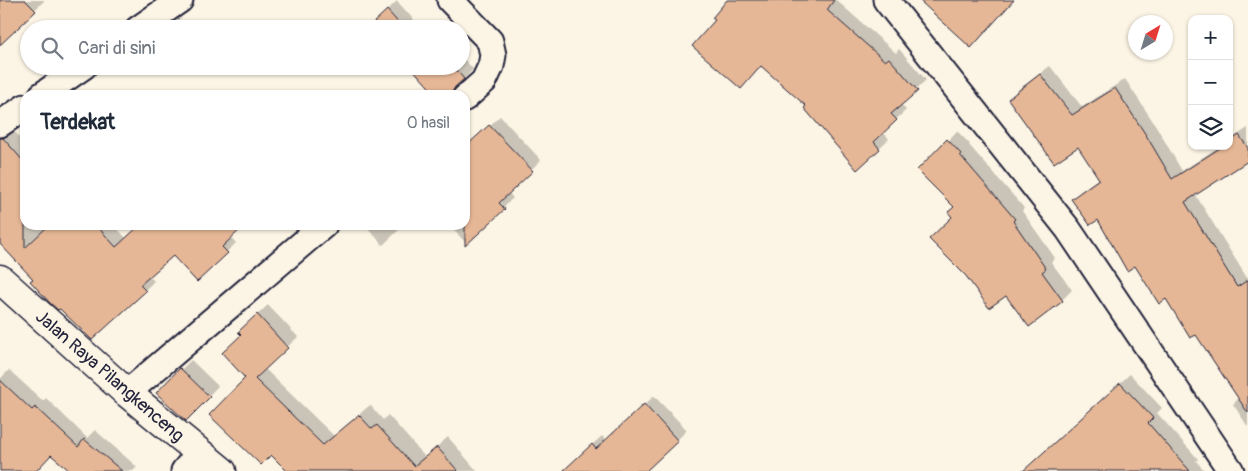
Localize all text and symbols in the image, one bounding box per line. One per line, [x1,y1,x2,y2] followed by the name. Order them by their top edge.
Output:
[1128,15,1173,60] north arrow
[1188,15,1233,150] map controls
[1188,15,1233,60] button: +
[20,20,470,75] search box
[38,34,66,62] icon: search
[78,36,155,60] text: Cari di sini
[1188,60,1233,105] button: −
[1188,105,1233,150] button: layers
[40,109,115,136] text: Terdekat
[407,113,450,133] text: 0 hasil
[31,306,189,447] street label: Jalan Raya Pilangkenceng

